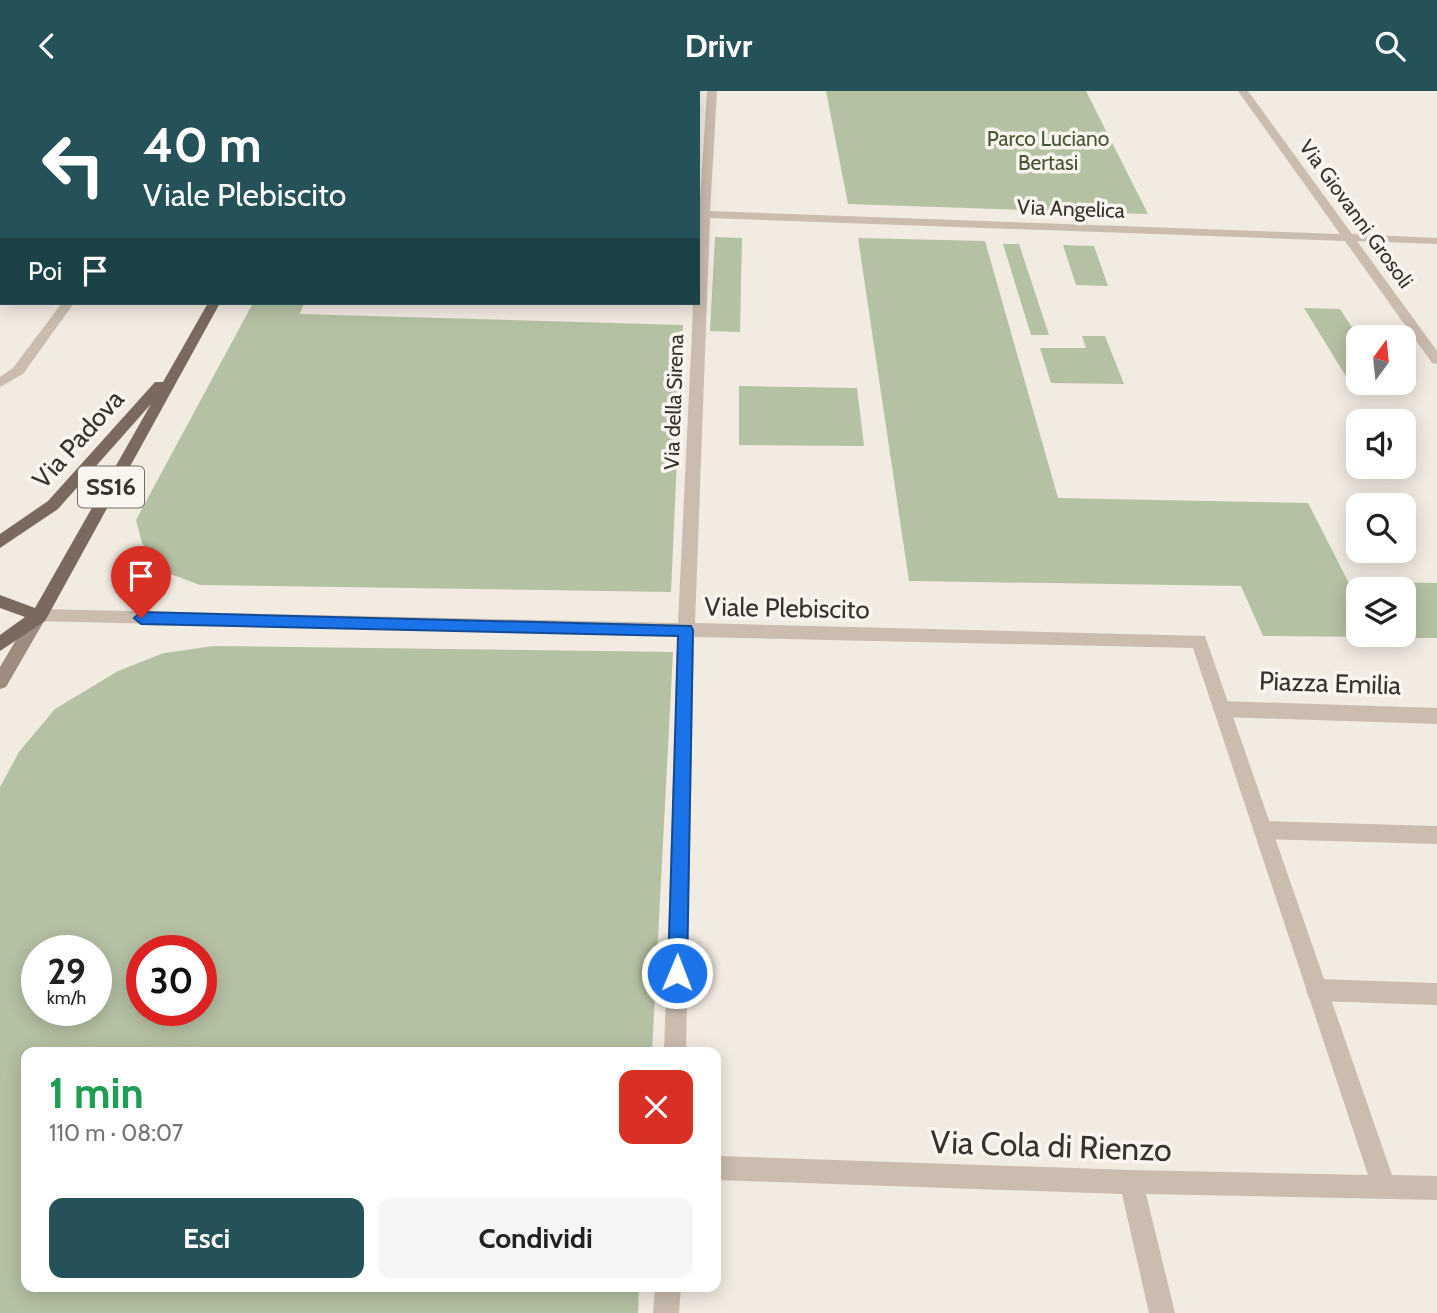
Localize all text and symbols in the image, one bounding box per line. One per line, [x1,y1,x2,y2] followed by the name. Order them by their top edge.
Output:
[685,26,752,65] text: Drivr
[28,27,66,65] icon: back
[1371,27,1409,65] icon: search
[143,115,262,174] text: 40 m
[28,119,119,210] icon: left
[987,126,1109,175] park label: Parco Luciano Bertasi
[1294,135,1419,293] street label: Via Giovanni Grosoli
[143,175,346,214] text: Viale Plebiscito
[1017,194,1125,223] street label: Via Angelica
[76,252,114,290] icon: arrive
[28,255,62,287] text: Poi
[1346,325,1416,395] north arrow
[1346,325,1416,647] map controls
[659,334,688,470] street label: Via della Sirena
[25,383,131,495] street label: Via Padova
[1346,409,1416,479] button: sound
[78,467,144,507] road number: SS16
[1346,493,1416,563] button: search
[111,546,171,618] pin
[122,557,160,595] icon: arrive
[1346,577,1416,647] button: layers
[704,591,870,625] street label: Viale Plebiscito
[1258,665,1402,701] street label: Piazza Emilia
[126,935,217,1026] speed limit sign: 30
[640,936,714,1010] position arrow
[47,950,86,993] text: 29
[47,987,86,1009] text: km/h
[49,1067,144,1119] text: 1 min
[619,1070,693,1144] button: close
[49,1119,183,1147] text: 110 m · 08:07
[930,1122,1172,1169] street label: Via Cola di Rienzo
[49,1198,364,1278] button: Esci
[378,1198,693,1278] button: Condividi

